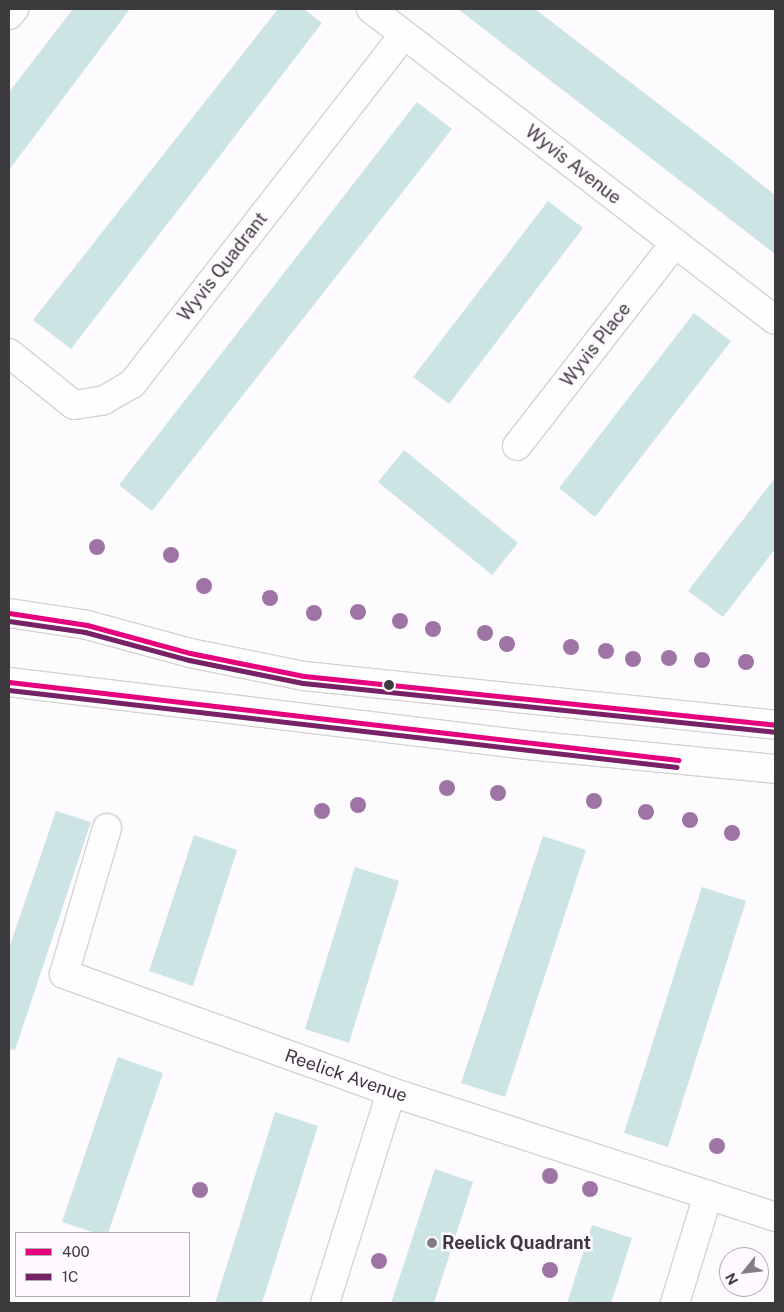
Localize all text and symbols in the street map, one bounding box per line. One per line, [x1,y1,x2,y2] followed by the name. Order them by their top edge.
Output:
[521,121,625,209] street label: Wyvis Avenue
[174,208,272,326] street label: Wyvis Quadrant
[556,299,636,391] street label: Wyvis Place
[384,680,394,690] unlabelled marker
[282,1045,410,1107] street label: Reelick Avenue
[15,1232,190,1297] legend
[442,1232,591,1254] place label: Reelick Quadrant
[426,1237,438,1249] marker: Reelick Quadrant
[62,1243,90,1260] text: 400
[719,1247,769,1297] north arrow
[62,1268,78,1285] text: 1C
[722,1270,741,1287] text: N

